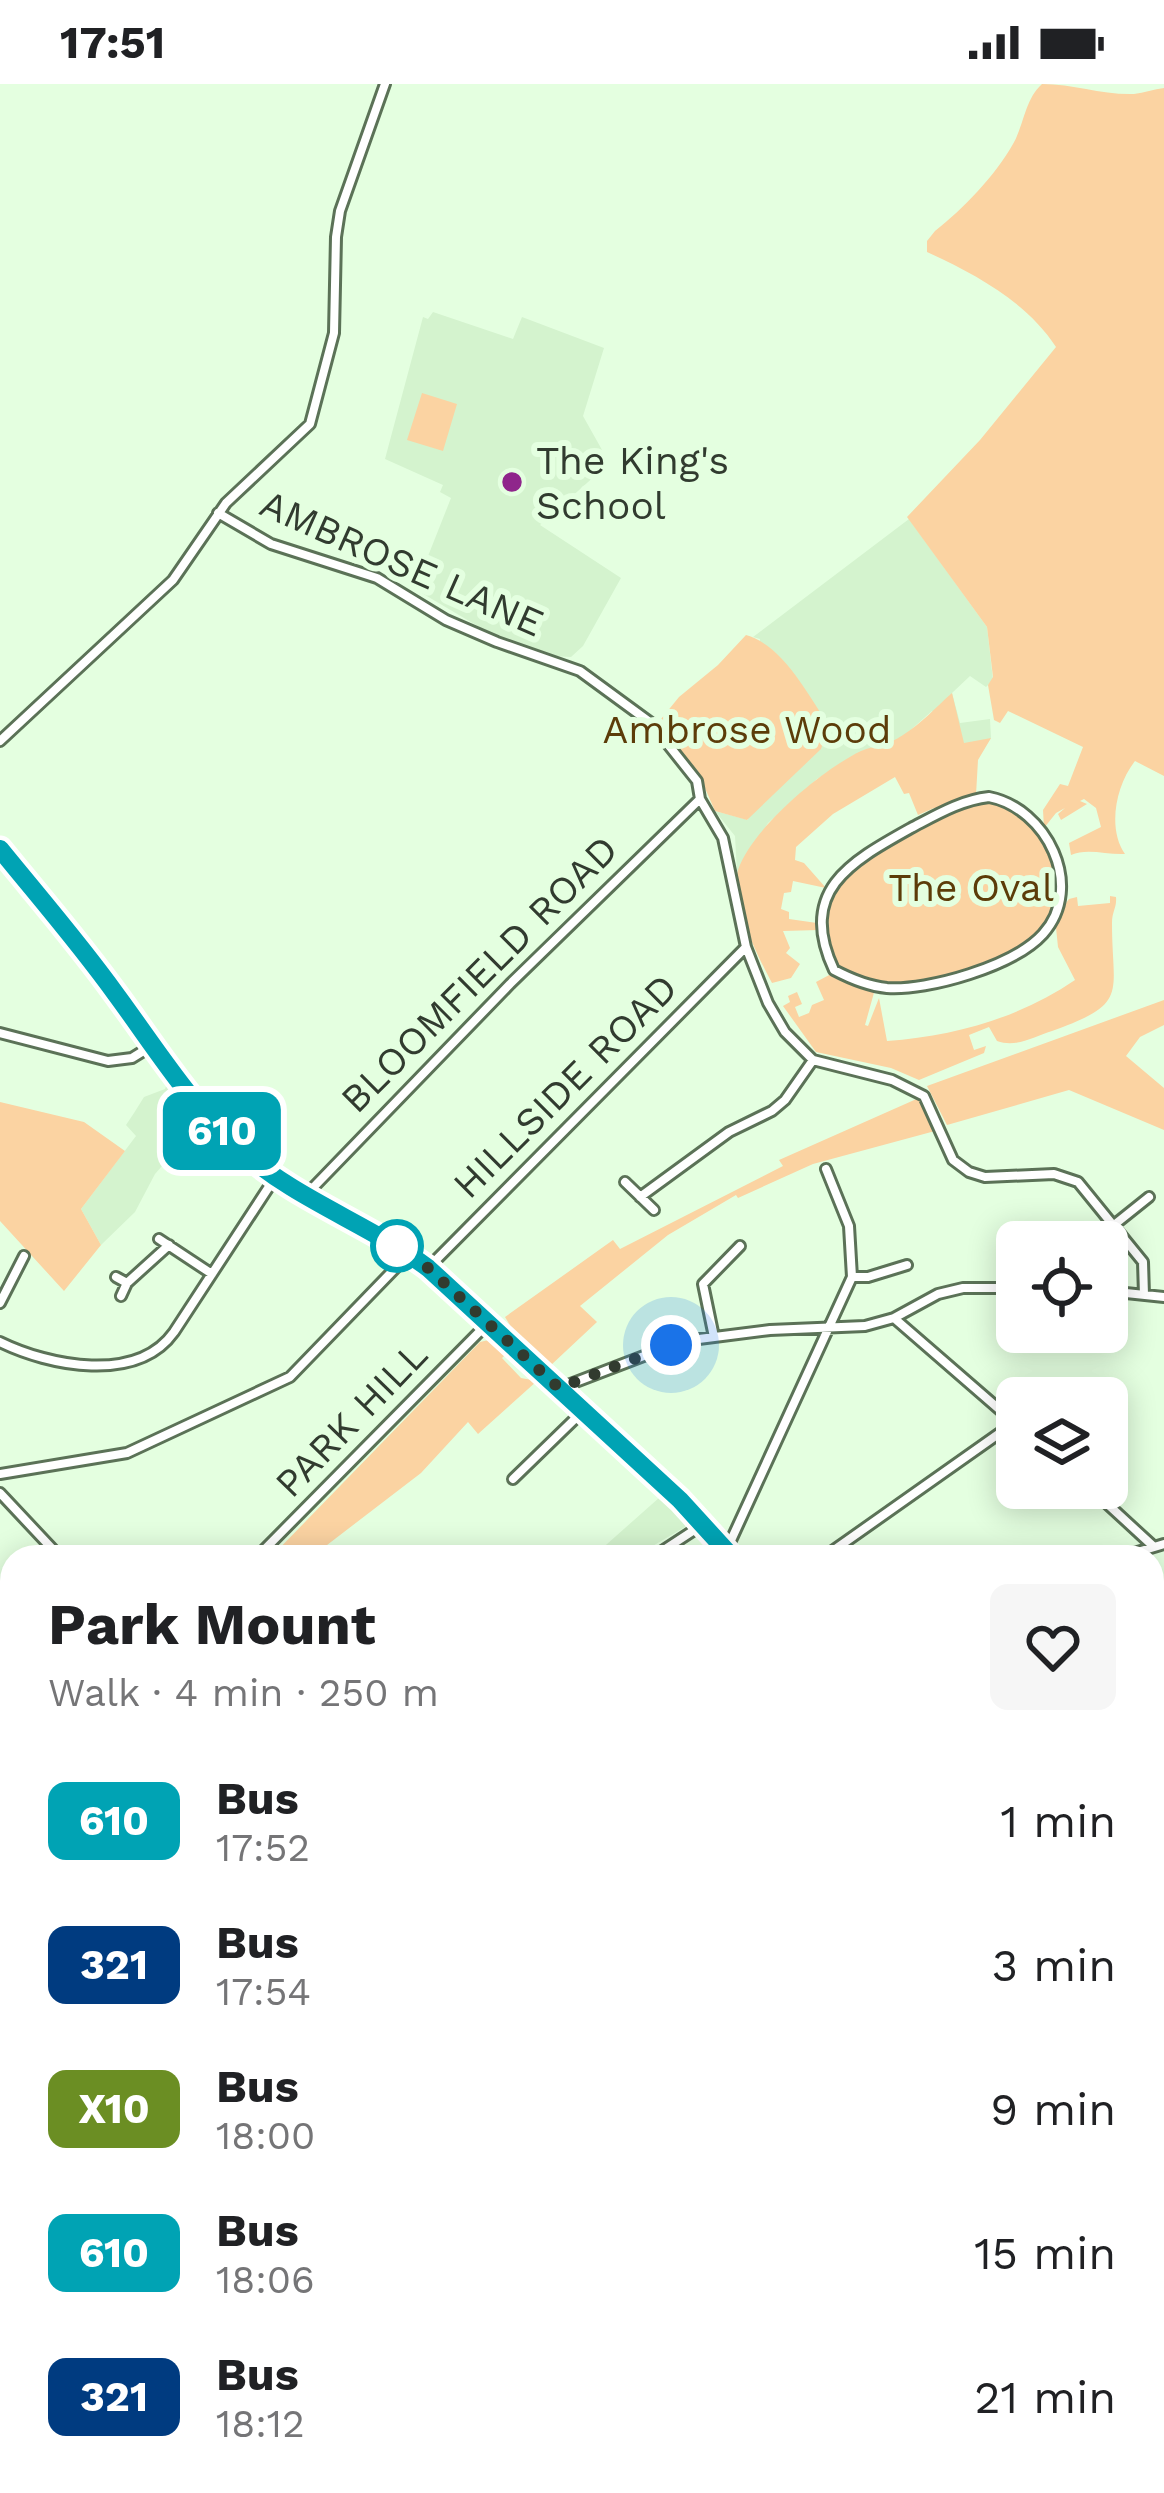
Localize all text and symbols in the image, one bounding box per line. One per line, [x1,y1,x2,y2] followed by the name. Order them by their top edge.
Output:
[60,16,165,69] text: 17:51
[536,438,729,528] place label: The King's School
[499,469,525,495] marker: The King's School
[253,480,551,646] street label: AMBROSE LANE
[603,707,891,752] park label: Ambrose Wood
[331,826,627,1122] street label: BLOOMFIELD ROAD
[888,865,1054,910] park label: The Oval
[444,965,686,1207] street label: HILLSIDE ROAD
[153,1092,291,1170] line badge: 610
[187,1106,257,1155] text: 610
[372,1221,422,1271] unlabelled marker
[996,1221,1128,1509] map controls
[996,1221,1128,1353] button: locate
[641,1315,701,1375] your location
[266,1332,436,1506] street label: PARK HILL
[996,1377,1128,1509] button: layers
[990,1584,1116,1710] button: heart
[48,1591,376,1658] text: Park Mount
[48,1670,439,1715] text: Walk · 4 min · 250 m
[216,1772,299,1825] text: Bus
[1000,1795,1116,1848] text: 1 min
[79,1796,149,1845] text: 610
[216,1825,310,1870] text: 17:52
[216,1916,299,1969] text: Bus
[992,1939,1116,1992] text: 3 min
[80,1940,148,1989] text: 321
[216,1969,311,2014] text: 17:54
[216,2060,299,2113] text: Bus
[990,2083,1116,2136] text: 9 min
[78,2084,150,2133] text: X10
[216,2113,315,2158] text: 18:00
[216,2204,299,2257] text: Bus
[974,2227,1116,2280] text: 15 min
[79,2228,149,2277] text: 610
[216,2257,315,2302] text: 18:06
[216,2348,299,2401] text: Bus
[974,2371,1116,2424] text: 21 min
[80,2372,148,2421] text: 321
[216,2401,305,2446] text: 18:12

